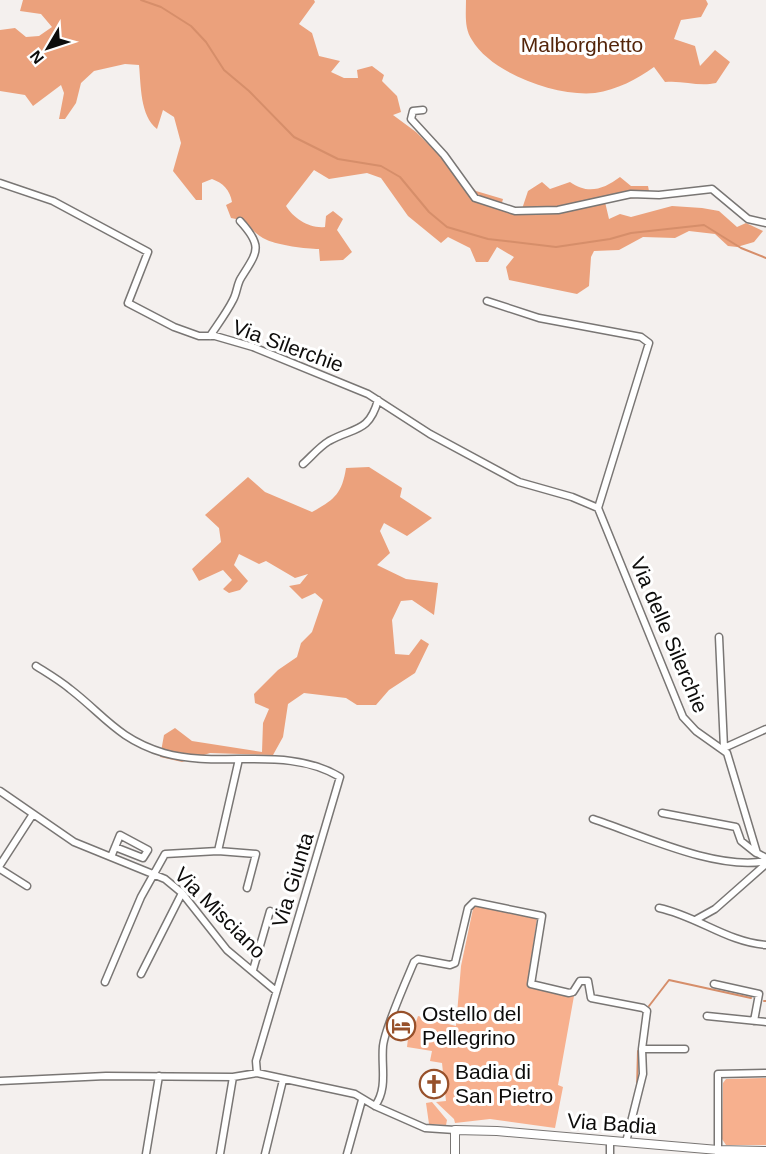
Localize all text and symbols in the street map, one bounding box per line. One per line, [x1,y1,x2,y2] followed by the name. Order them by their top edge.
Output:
[18,18,78,78] north arrow
[521,33,643,56] park label: Malborghetto
[26,47,47,67] text: N
[230,315,347,376] street label: Via Silerchie
[626,554,713,716] street label: Via delle Silerchie
[267,829,318,930] street label: Via Giunta
[170,863,270,963] street label: Via Misciano
[422,1002,521,1049] place label: Ostello del Pellegrino
[385,1010,417,1042] hotel icon: Ostello del Pellegrino
[455,1060,553,1107] place label: Badia di San Pietro
[418,1068,450,1100] church icon: Badia di San Pietro
[567,1109,658,1138] street label: Via Badia

